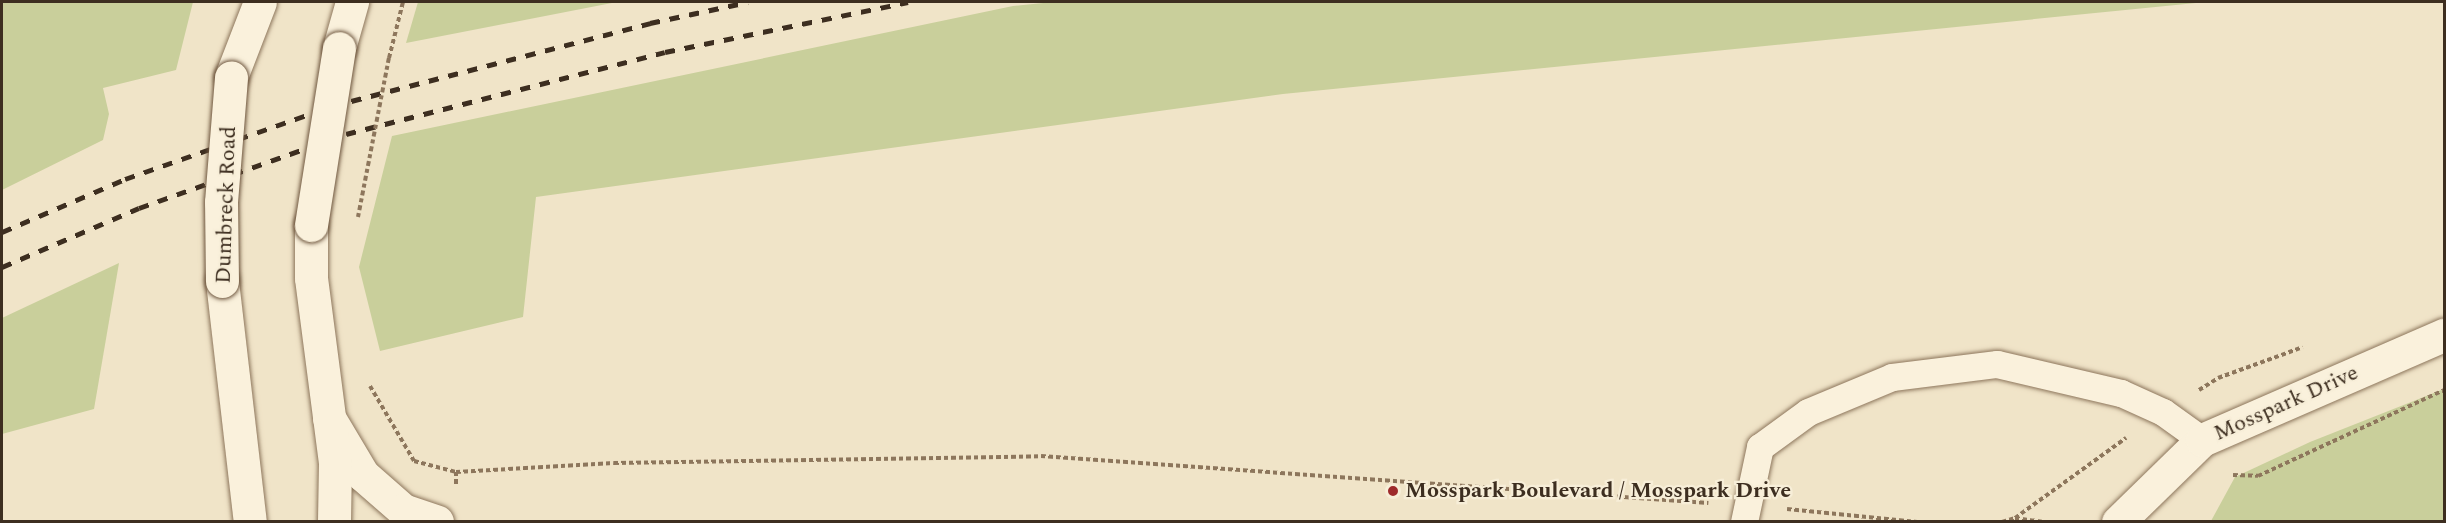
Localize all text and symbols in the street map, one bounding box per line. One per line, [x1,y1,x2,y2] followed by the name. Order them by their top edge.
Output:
[210,126,242,284] street label: Dumbreck Road
[2210,359,2362,447] street label: Mosspark Drive
[1405,478,1791,504] place label: Mosspark Boulevard / Mosspark Drive
[1386,484,1400,498] marker: Mosspark Boulevard / Mosspark Drive

